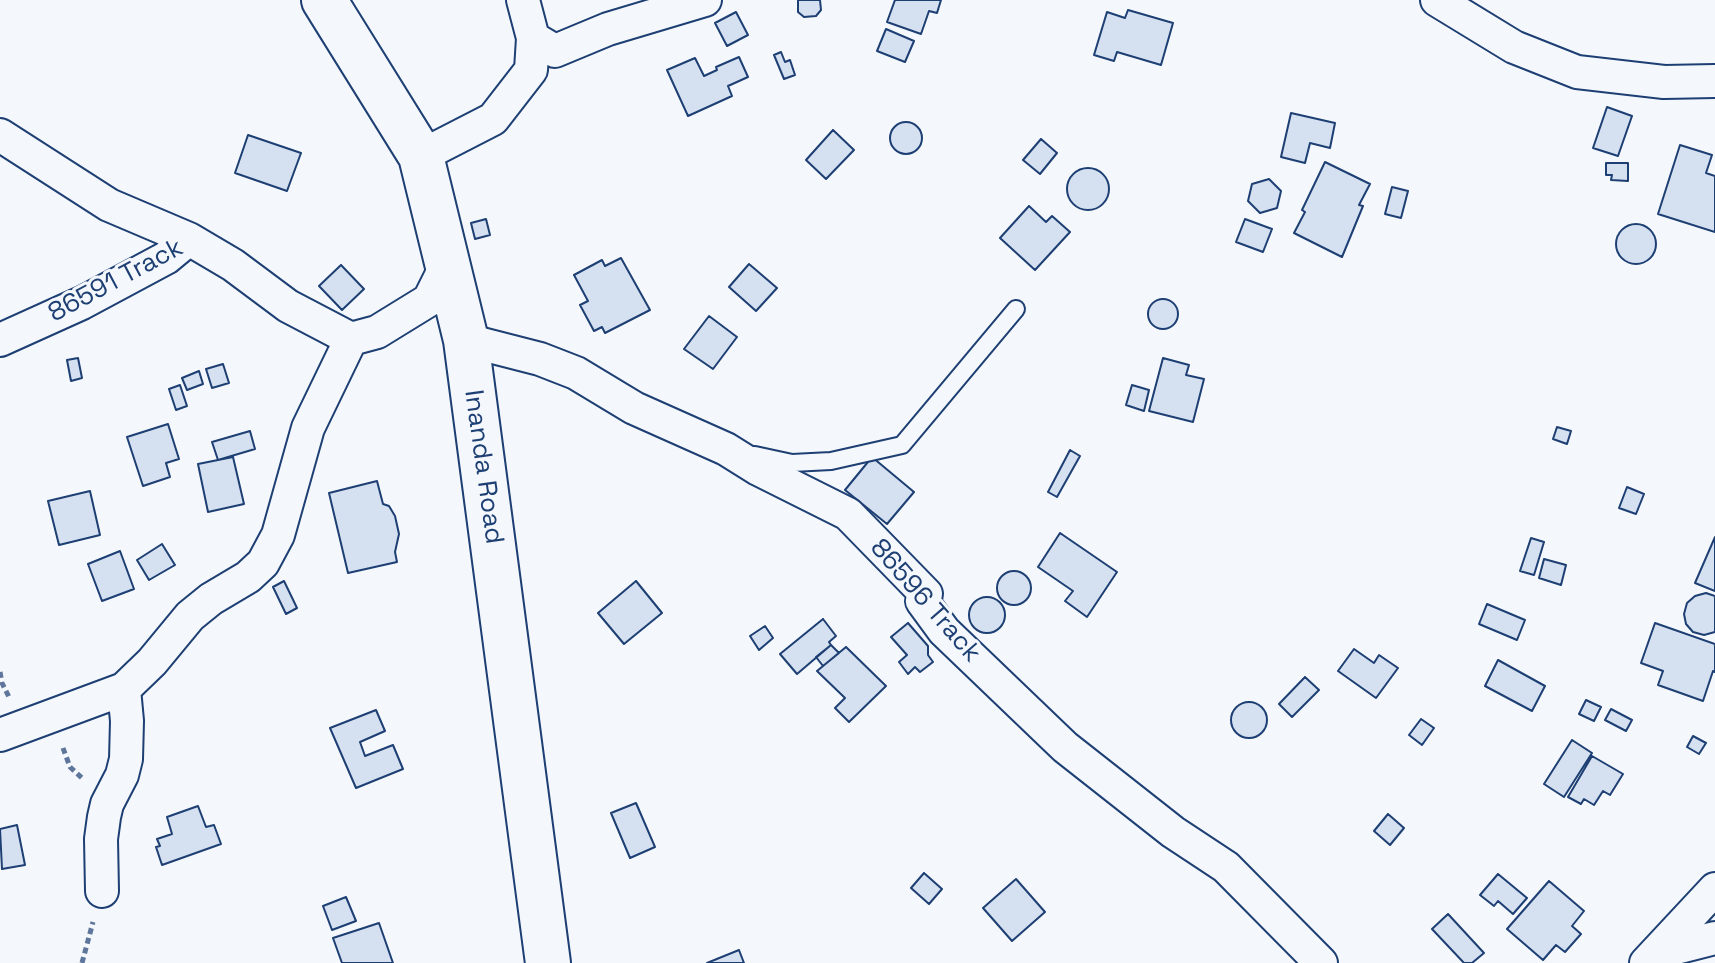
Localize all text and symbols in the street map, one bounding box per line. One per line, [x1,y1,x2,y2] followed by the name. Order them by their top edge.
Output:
[43,232,189,330] street label: 86591 Track
[457,388,509,546] street label: Inanda Road
[863,533,987,669] street label: 86596 Track

